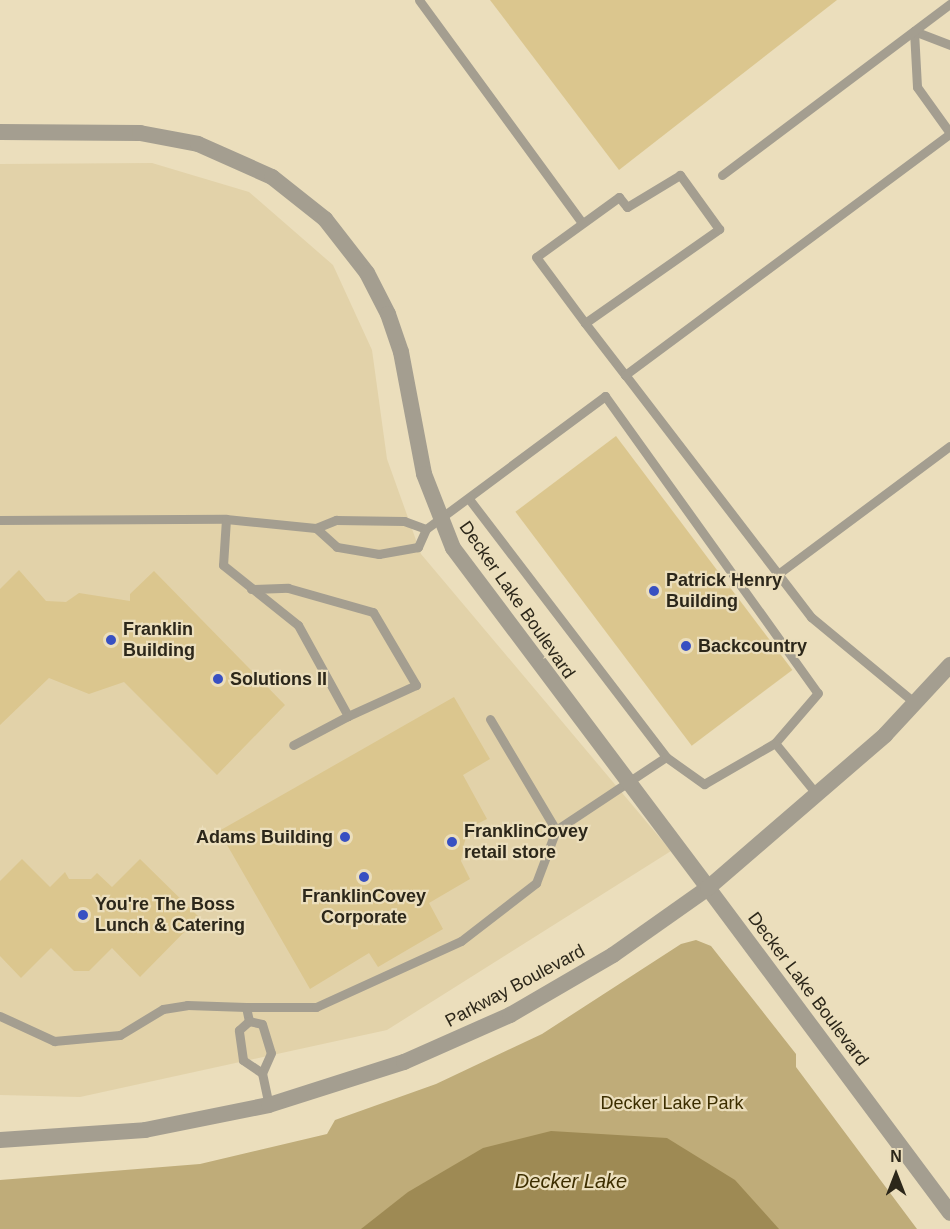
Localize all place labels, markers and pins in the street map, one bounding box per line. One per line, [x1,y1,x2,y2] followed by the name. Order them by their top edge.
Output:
[666,570,782,612] place label: Patrick Henry Building
[647,584,661,598] marker: Patrick Henry Building
[123,619,195,662] place label: Franklin Building
[104,633,118,647] marker: Franklin Building
[698,635,807,657] place label: Backcountry
[679,639,693,653] marker: Backcountry
[230,668,327,690] place label: Solutions II
[211,672,225,686] marker: Solutions II
[464,821,588,864] place label: FranklinCovey retail store
[196,826,333,848] place label: Adams Building
[338,830,352,844] marker: Adams Building
[445,835,459,849] marker: FranklinCovey retail store
[357,870,371,884] marker: FranklinCovey Corporate
[302,886,426,928] place label: FranklinCovey Corporate
[95,894,245,936] place label: You're The Boss Lunch & Catering
[76,908,90,922] marker: You're The Boss Lunch & Catering

